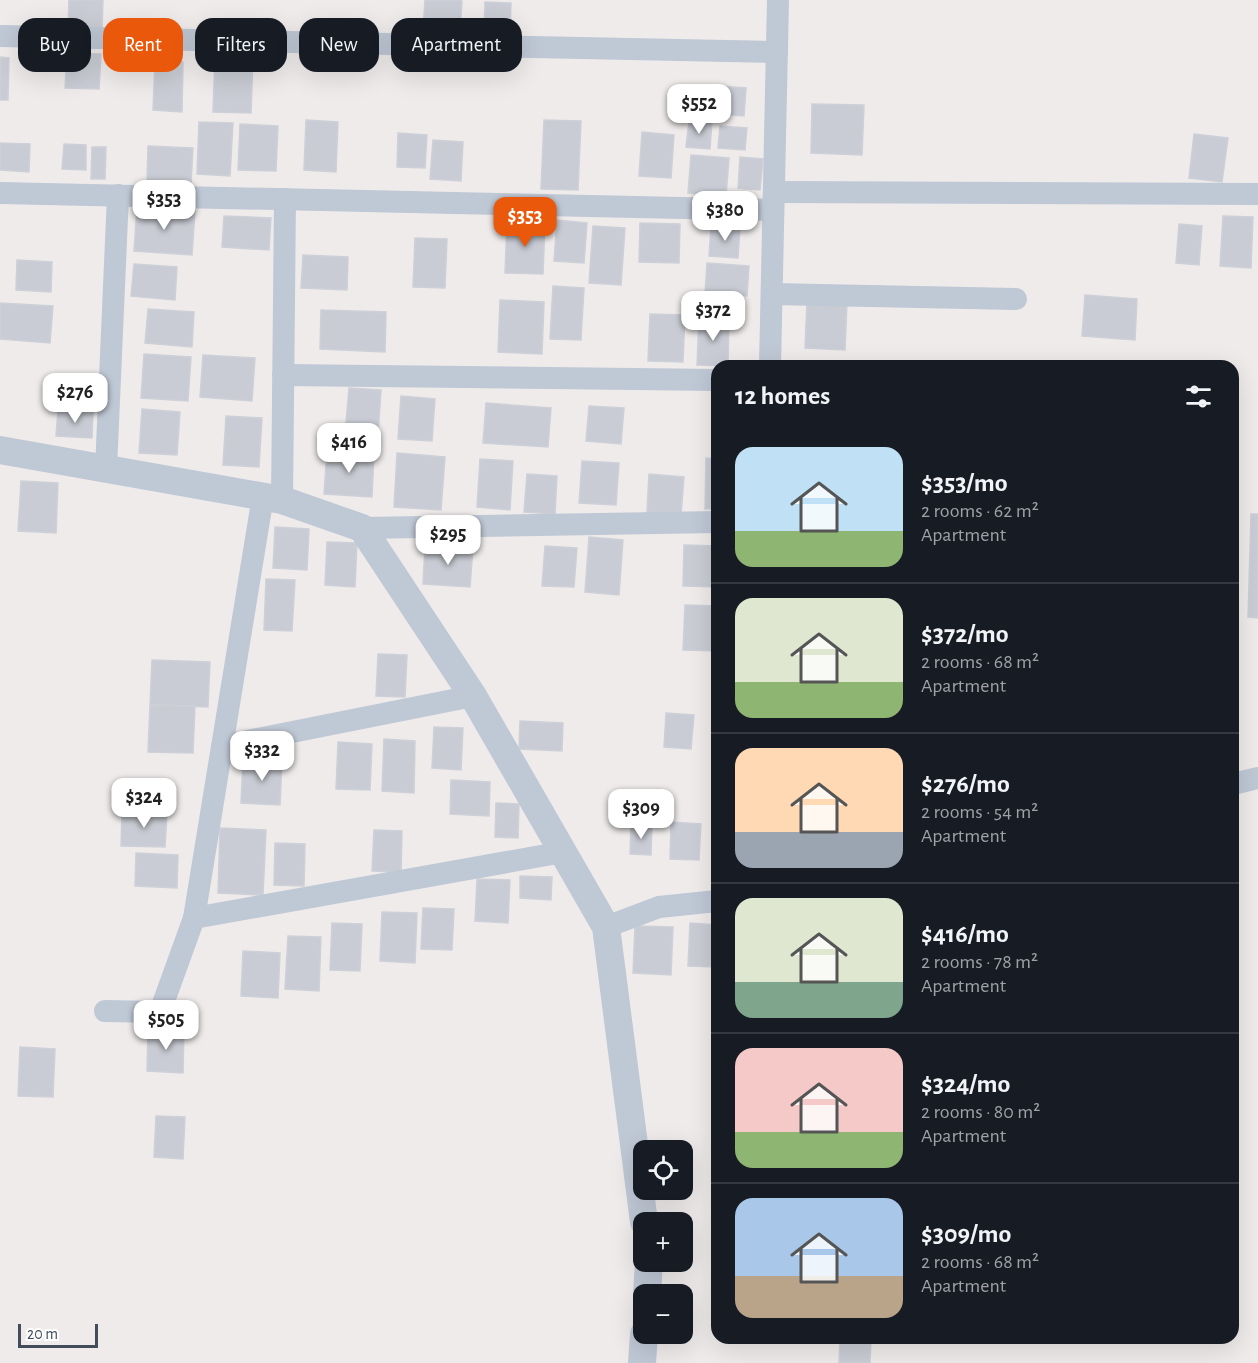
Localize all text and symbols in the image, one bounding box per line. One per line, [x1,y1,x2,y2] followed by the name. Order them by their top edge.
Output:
[18,18,91,72] chip: Buy
[103,18,183,72] chip: Rent
[195,18,287,72] chip: Filters
[299,18,379,72] chip: New
[391,18,522,72] chip: Apartment
[663,84,735,135] pin: $552
[681,93,717,113] text: $552
[128,180,200,231] pin: $353
[147,189,181,209] text: $353
[689,191,761,242] pin: $380
[489,197,561,248] pin: $353
[706,200,744,220] text: $380
[508,206,542,226] text: $353
[677,291,749,342] pin: $372
[695,300,731,320] text: $372
[39,373,111,424] pin: $276
[1182,380,1215,413] icon: filters
[57,382,93,402] text: $276
[735,383,830,409] text: 12 homes
[313,423,385,474] pin: $416
[331,432,367,452] text: $416
[921,470,1008,496] text: $353/mo
[783,471,855,543] icon: home
[921,501,1039,521] text: 2 rooms · 62 m²
[412,515,484,566] pin: $295
[430,524,466,544] text: $295
[921,525,1006,545] text: Apartment
[921,621,1009,647] text: $372/mo
[783,622,855,694] icon: home
[921,652,1039,672] text: 2 rooms · 68 m²
[921,676,1006,696] text: Apartment
[226,731,298,782] pin: $332
[244,740,280,760] text: $332
[921,771,1010,797] text: $276/mo
[783,772,855,844] icon: home
[108,778,180,829] pin: $324
[125,787,163,807] text: $324
[605,789,677,840] pin: $309
[622,798,660,818] text: $309
[921,802,1038,822] text: 2 rooms · 54 m²
[921,826,1006,846] text: Apartment
[921,921,1009,947] text: $416/mo
[783,922,855,994] icon: home
[921,952,1038,972] text: 2 rooms · 78 m²
[921,976,1006,996] text: Apartment
[130,1000,202,1051] pin: $505
[148,1009,184,1029] text: $505
[921,1071,1010,1097] text: $324/mo
[783,1072,855,1144] icon: home
[921,1102,1040,1122] text: 2 rooms · 80 m²
[921,1126,1006,1146] text: Apartment
[633,1140,693,1344] map controls
[633,1140,693,1200] button: locate
[633,1212,693,1272] button: +
[921,1221,1011,1247] text: $309/mo
[783,1222,855,1294] icon: home
[921,1252,1039,1272] text: 2 rooms · 68 m²
[921,1276,1006,1296] text: Apartment
[633,1284,693,1344] button: −
[18,1321,98,1348] scale bar
[27,1326,58,1342] text: 20 m

